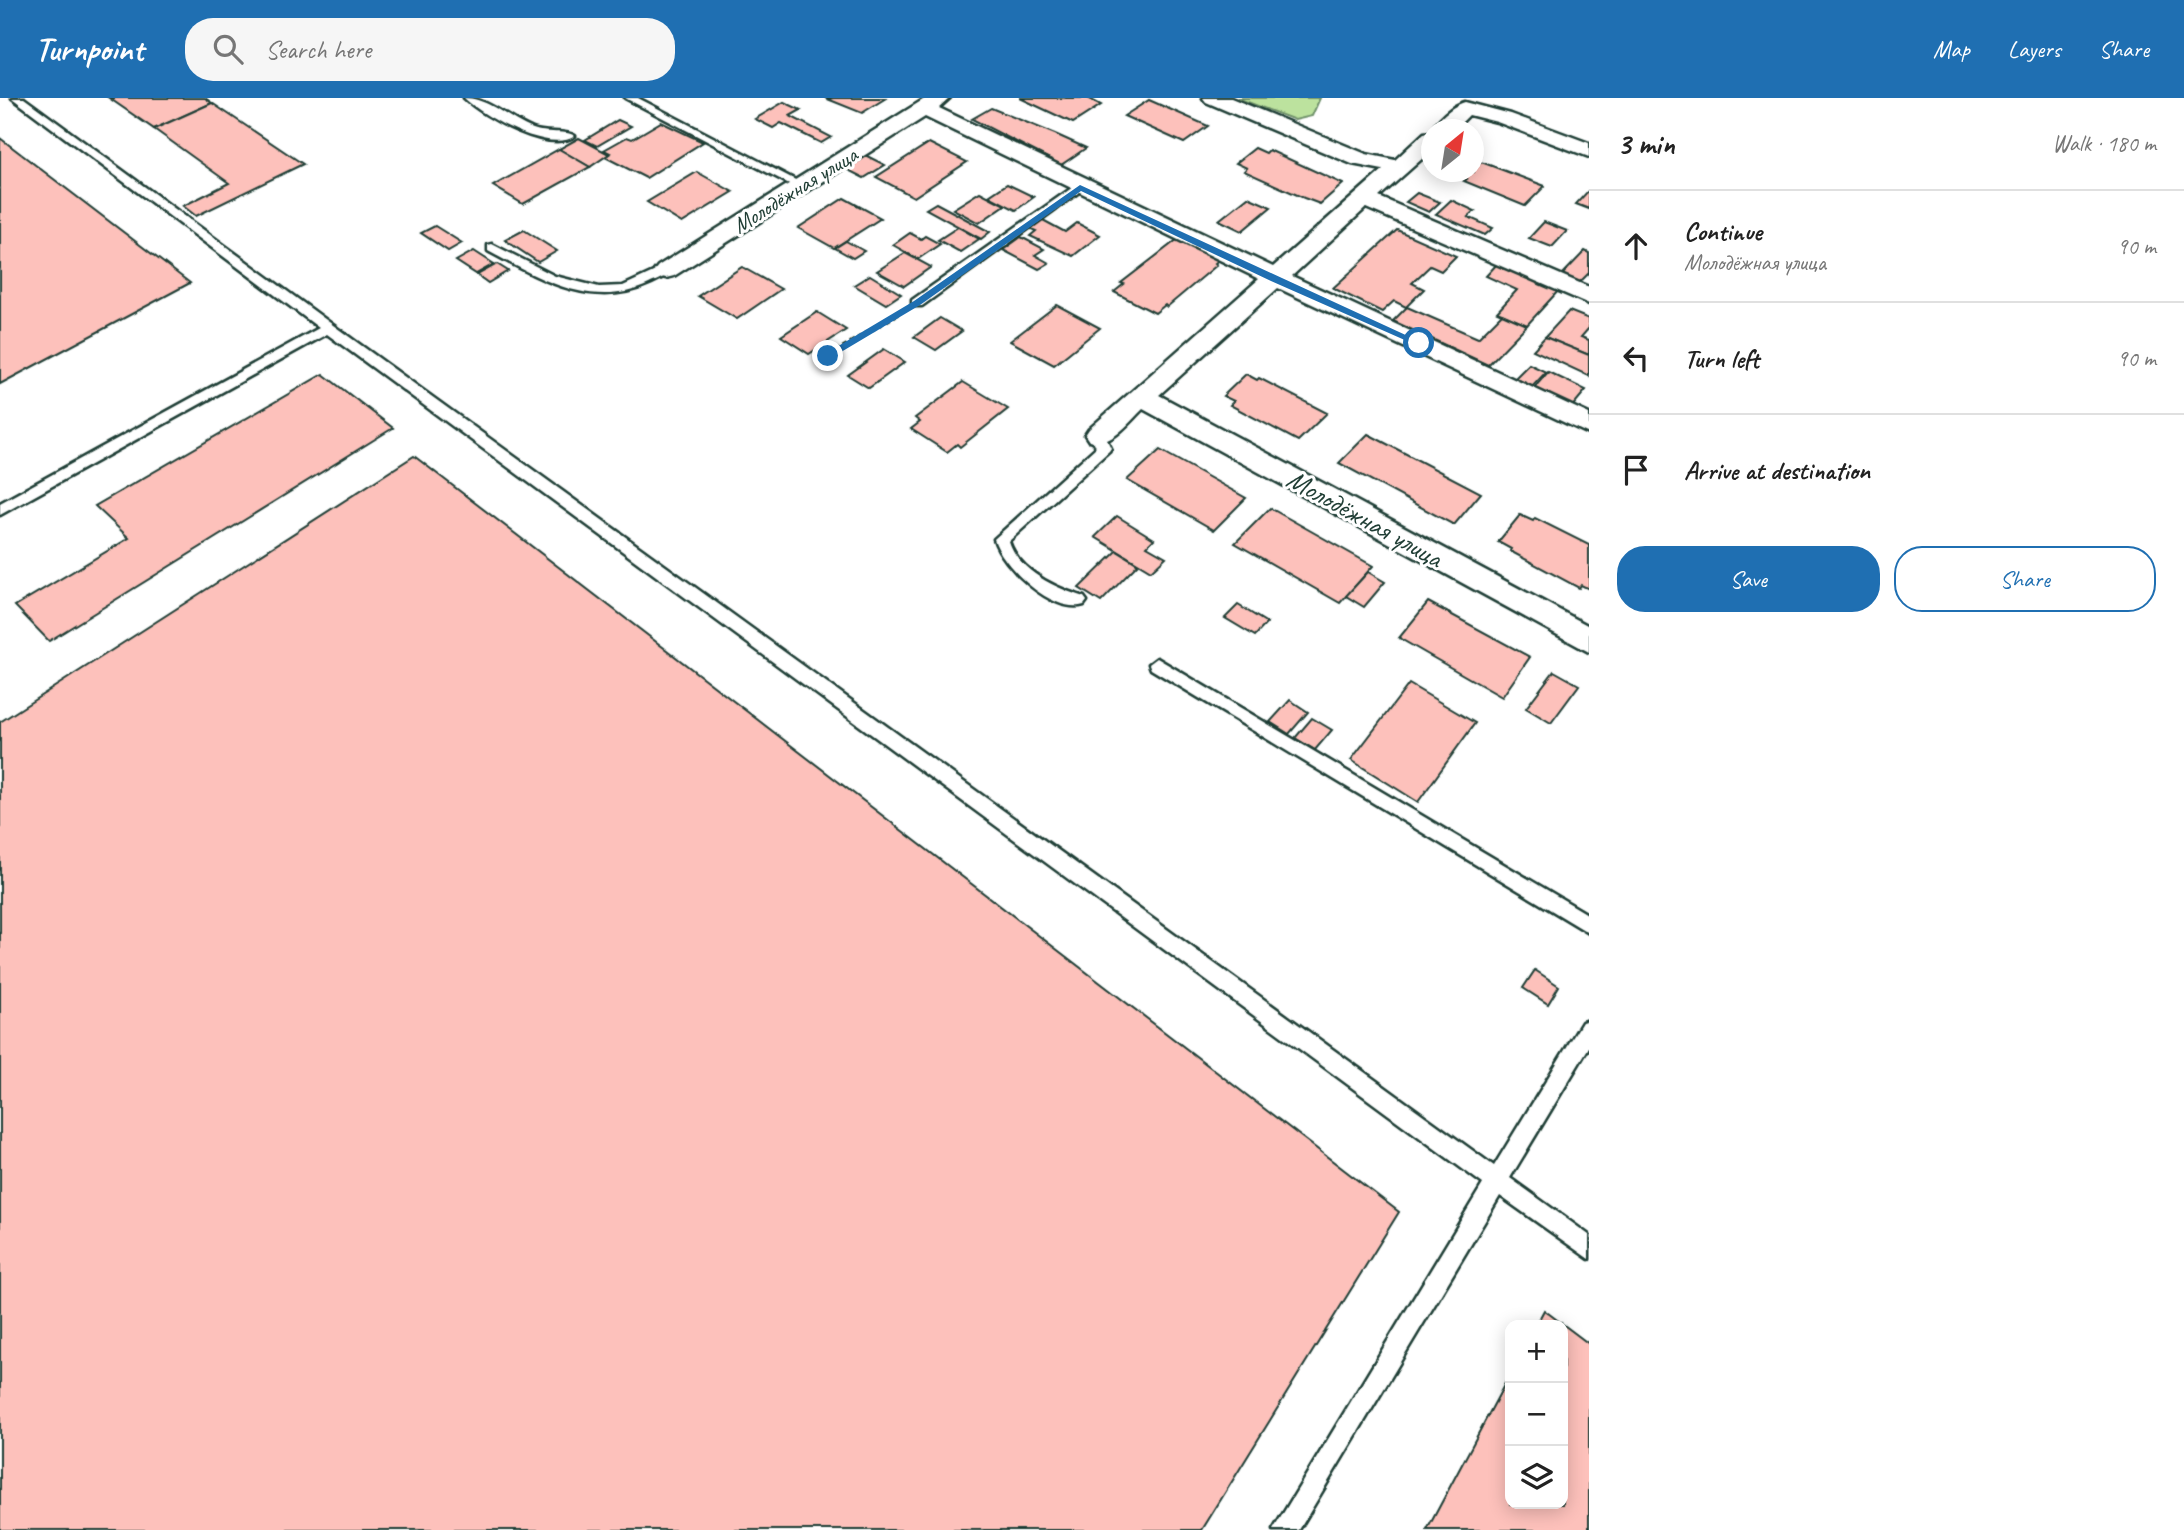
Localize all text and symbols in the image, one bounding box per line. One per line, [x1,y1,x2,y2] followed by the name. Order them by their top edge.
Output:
[185,18,675,81] search box
[35,28,143,70] text: Turnpoint
[209,30,247,68] icon: search
[265,33,371,66] text: Search here
[1933,34,1970,64] text: Map
[2008,34,2061,64] text: Layers
[2099,34,2149,64] text: Share
[1421,119,1484,182] north arrow
[1617,125,1674,163] text: 3 min
[2052,129,2156,158] text: Walk · 180 m
[727,139,864,240] street label: Молодёжная улица
[1684,215,1762,248] text: Continue
[1617,227,1655,265] icon: ahead
[2117,232,2156,261] text: 90 m
[1684,248,1826,277] text: Молодёжная улица
[1403,327,1434,358] route start
[1617,339,1655,377] icon: left
[812,340,843,371] route end
[1684,342,1759,375] text: Turn left
[2117,344,2156,373] text: 90 m
[1617,451,1655,489] icon: arrive
[1684,454,1870,487] text: Arrive at destination
[1281,461,1451,576] street label: Молодёжная улица
[1617,546,1880,612] button: Save
[1894,546,2156,612] button: Share
[1505,1320,1568,1509] map controls
[1505,1320,1568,1383] button: +
[1505,1383,1568,1446] button: −
[1505,1446,1568,1509] button: layers

